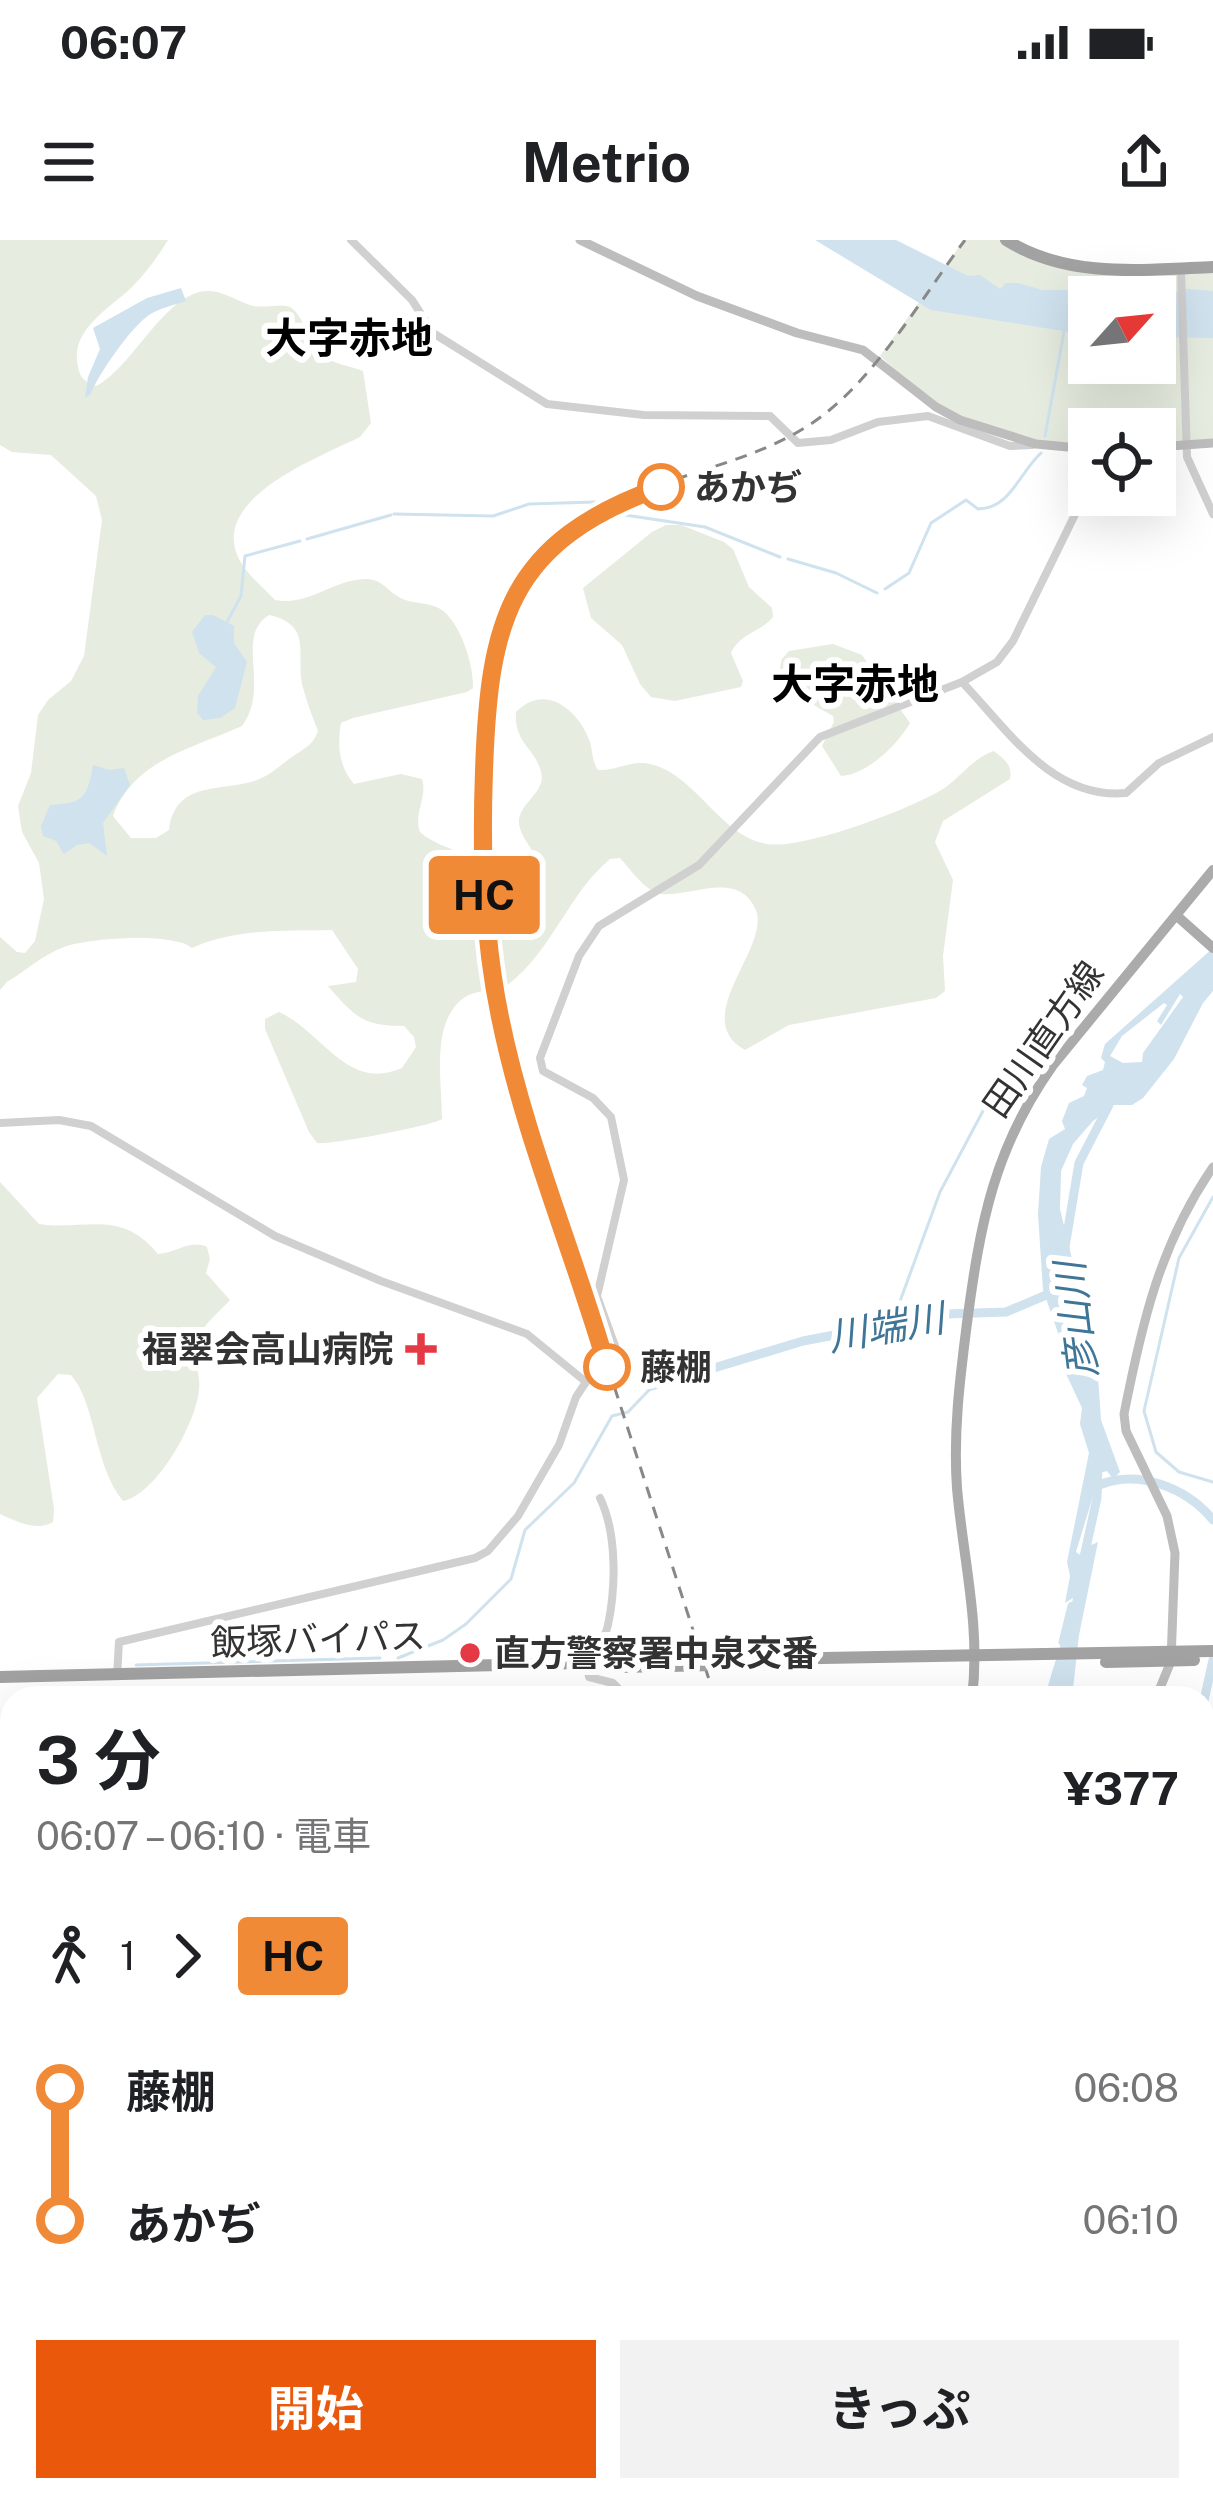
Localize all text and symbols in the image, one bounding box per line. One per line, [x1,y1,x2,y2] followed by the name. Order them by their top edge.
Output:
[60,16,187,69] text: 06:07
[36,129,102,195] icon: menu
[1111,129,1177,195] icon: share
[522,131,691,194] text: Metrio
[1068,276,1176,384] north arrow
[1068,276,1176,516] map controls
[265,313,433,362] district label: 大字赤地
[1068,408,1176,516] button: locate
[639,465,683,509] marker: あかぢ
[694,466,802,508] place label: あかぢ
[771,659,939,708] district label: 大字赤地
[430,856,538,934] line badge: HC
[453,870,515,919] text: HC
[974,953,1112,1125] street label: 田川直方線
[1046,1255,1106,1381] water label: 彦山川
[824,1293,952,1360] water label: 川端川
[142,1328,394,1370] place label: 福翠会高山病院
[405,1333,437,1365] marker: 福翠会高山病院
[585,1345,629,1389] marker: 藤棚
[640,1346,712,1388] place label: 藤棚
[210,1614,426,1664] street label: 飯塚バイパス
[494,1632,818,1674] place label: 直方警察署中泉交番
[457,1640,483,1666] marker: 直方警察署中泉交番
[36,1721,161,1799] text: 3 分
[1064,1762,1179,1815] text: ¥377
[36,1813,371,1859] text: 06:07 – 06:10 · 電車
[36,1923,102,1989] icon: walk
[154,1923,220,1989] icon: forward
[262,1931,324,1980] text: HC
[120,1933,136,1979] text: 1
[126,2065,216,2118] text: 藤棚
[1073,2065,1179,2111] text: 06:08
[126,2197,261,2250] text: あかぢ
[1083,2197,1179,2243] text: 06:10
[36,2340,596,2478] button: 開始
[620,2340,1179,2478] button: きっぷ

